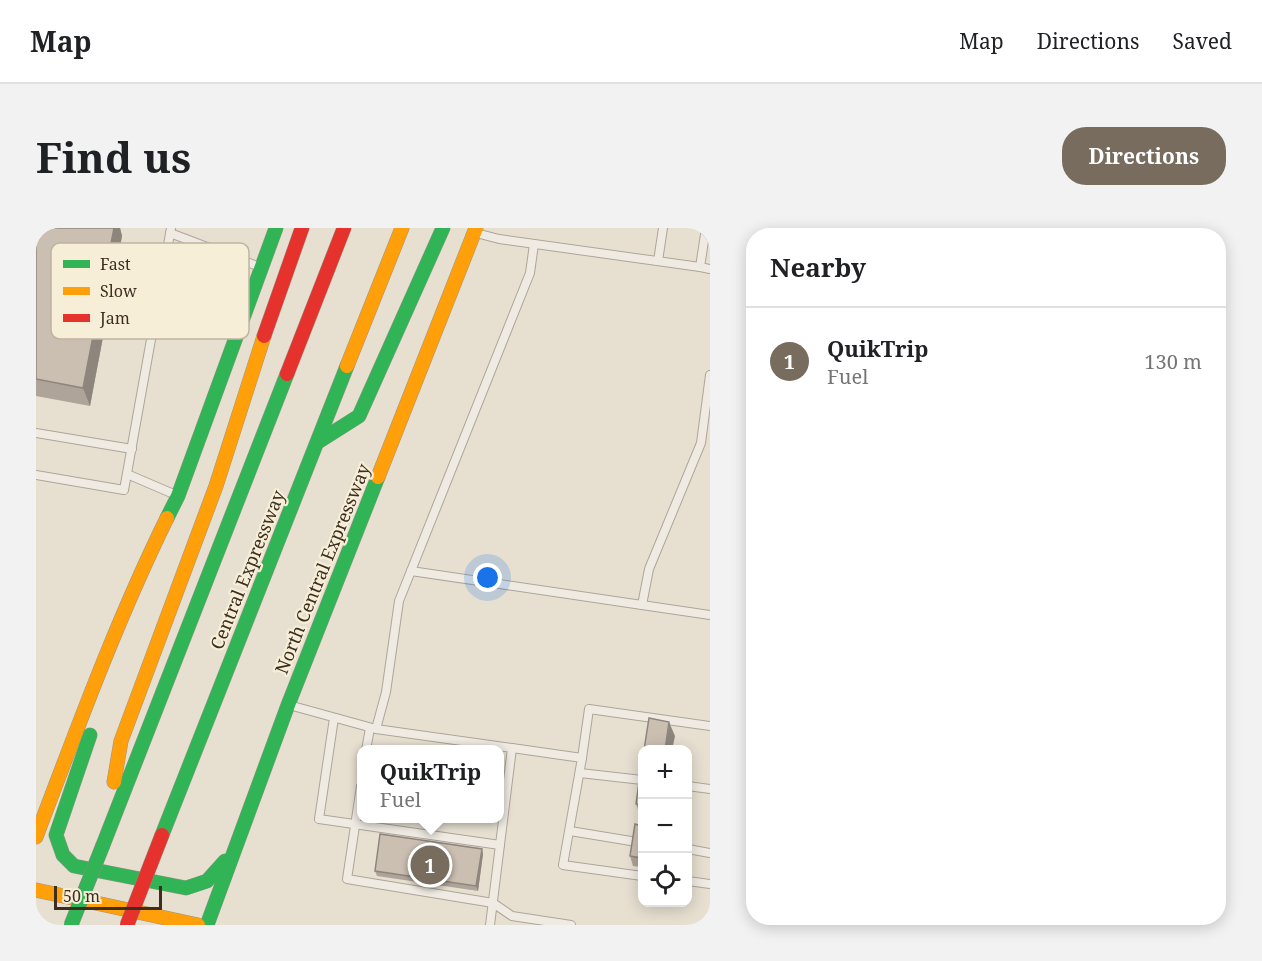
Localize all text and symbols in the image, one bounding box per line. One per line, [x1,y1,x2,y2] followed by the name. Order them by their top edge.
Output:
[30,22,92,60] text: Map
[959,27,1004,55] text: Map
[1037,27,1139,55] text: Directions
[1172,27,1232,55] text: Saved
[1062,127,1226,185] button: Directions
[36,128,191,185] text: Find us
[51,243,249,339] legend
[770,249,866,285] text: Nearby
[100,253,131,275] text: Fast
[100,280,137,302] text: Slow
[99,307,130,329] text: Jam
[827,333,929,363] text: QuikTrip
[784,348,795,375] text: 1
[1144,348,1202,375] text: 130 m
[827,363,868,390] text: Fuel
[269,459,376,677] street label: North Central Expressway
[204,486,290,653] street label: Central Expressway
[473,563,502,592] your location
[357,745,504,823] popup
[638,745,692,907] map controls
[638,745,692,799] button: +
[380,756,481,786] text: QuikTrip
[380,786,421,813] text: Fuel
[638,799,692,853] button: −
[410,842,450,888] pin: 1
[638,853,692,907] button: locate
[54,883,162,910] scale bar
[63,885,100,907] text: 50 m

